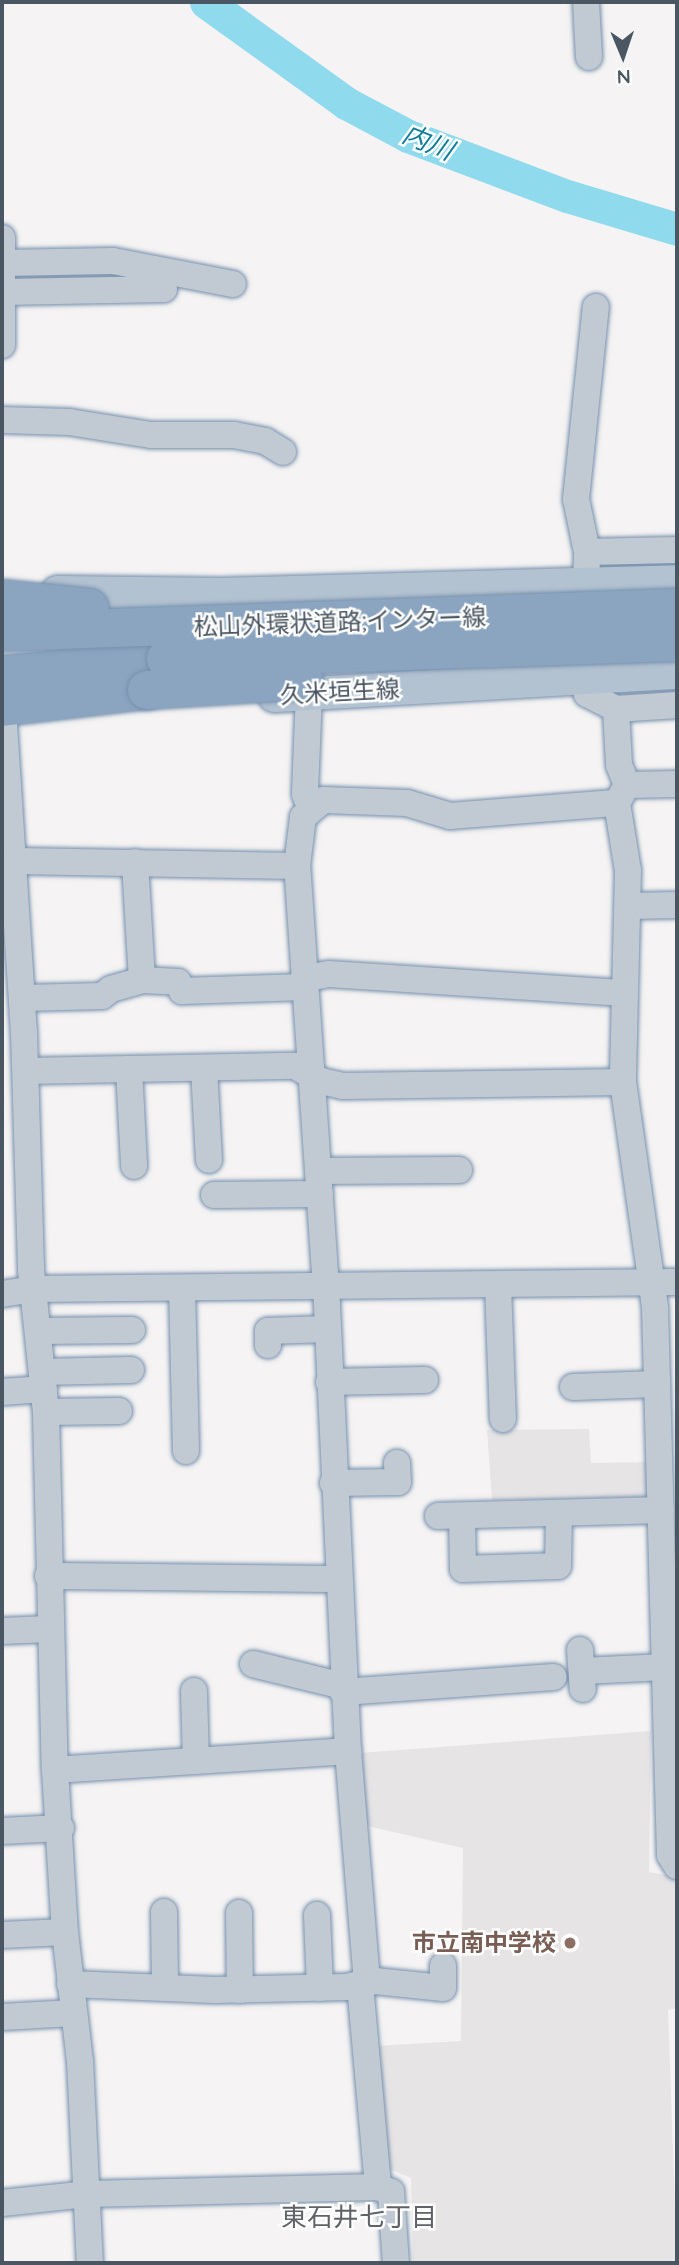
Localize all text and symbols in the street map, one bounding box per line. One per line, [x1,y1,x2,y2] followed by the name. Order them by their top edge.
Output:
[588,21,658,91] north arrow
[616,65,631,89] text: N
[398,118,458,166] water label: 内川
[193,602,487,642] street label: 松山外環状道路;インター線
[279,674,401,710] street label: 久米垣生線
[412,1929,556,1957] place label: 市立南中学校
[562,1935,578,1951] marker: 市立南中学校
[281,2201,437,2233] district label: 東石井七丁目

